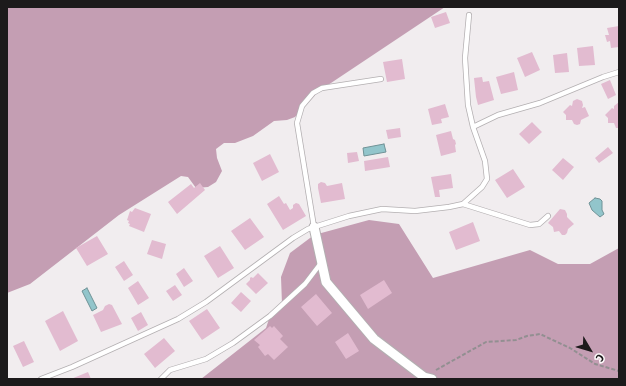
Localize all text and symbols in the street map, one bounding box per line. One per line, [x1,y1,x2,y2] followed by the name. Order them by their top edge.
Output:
[570,330,610,370] north arrow
[593,351,607,364] text: С

